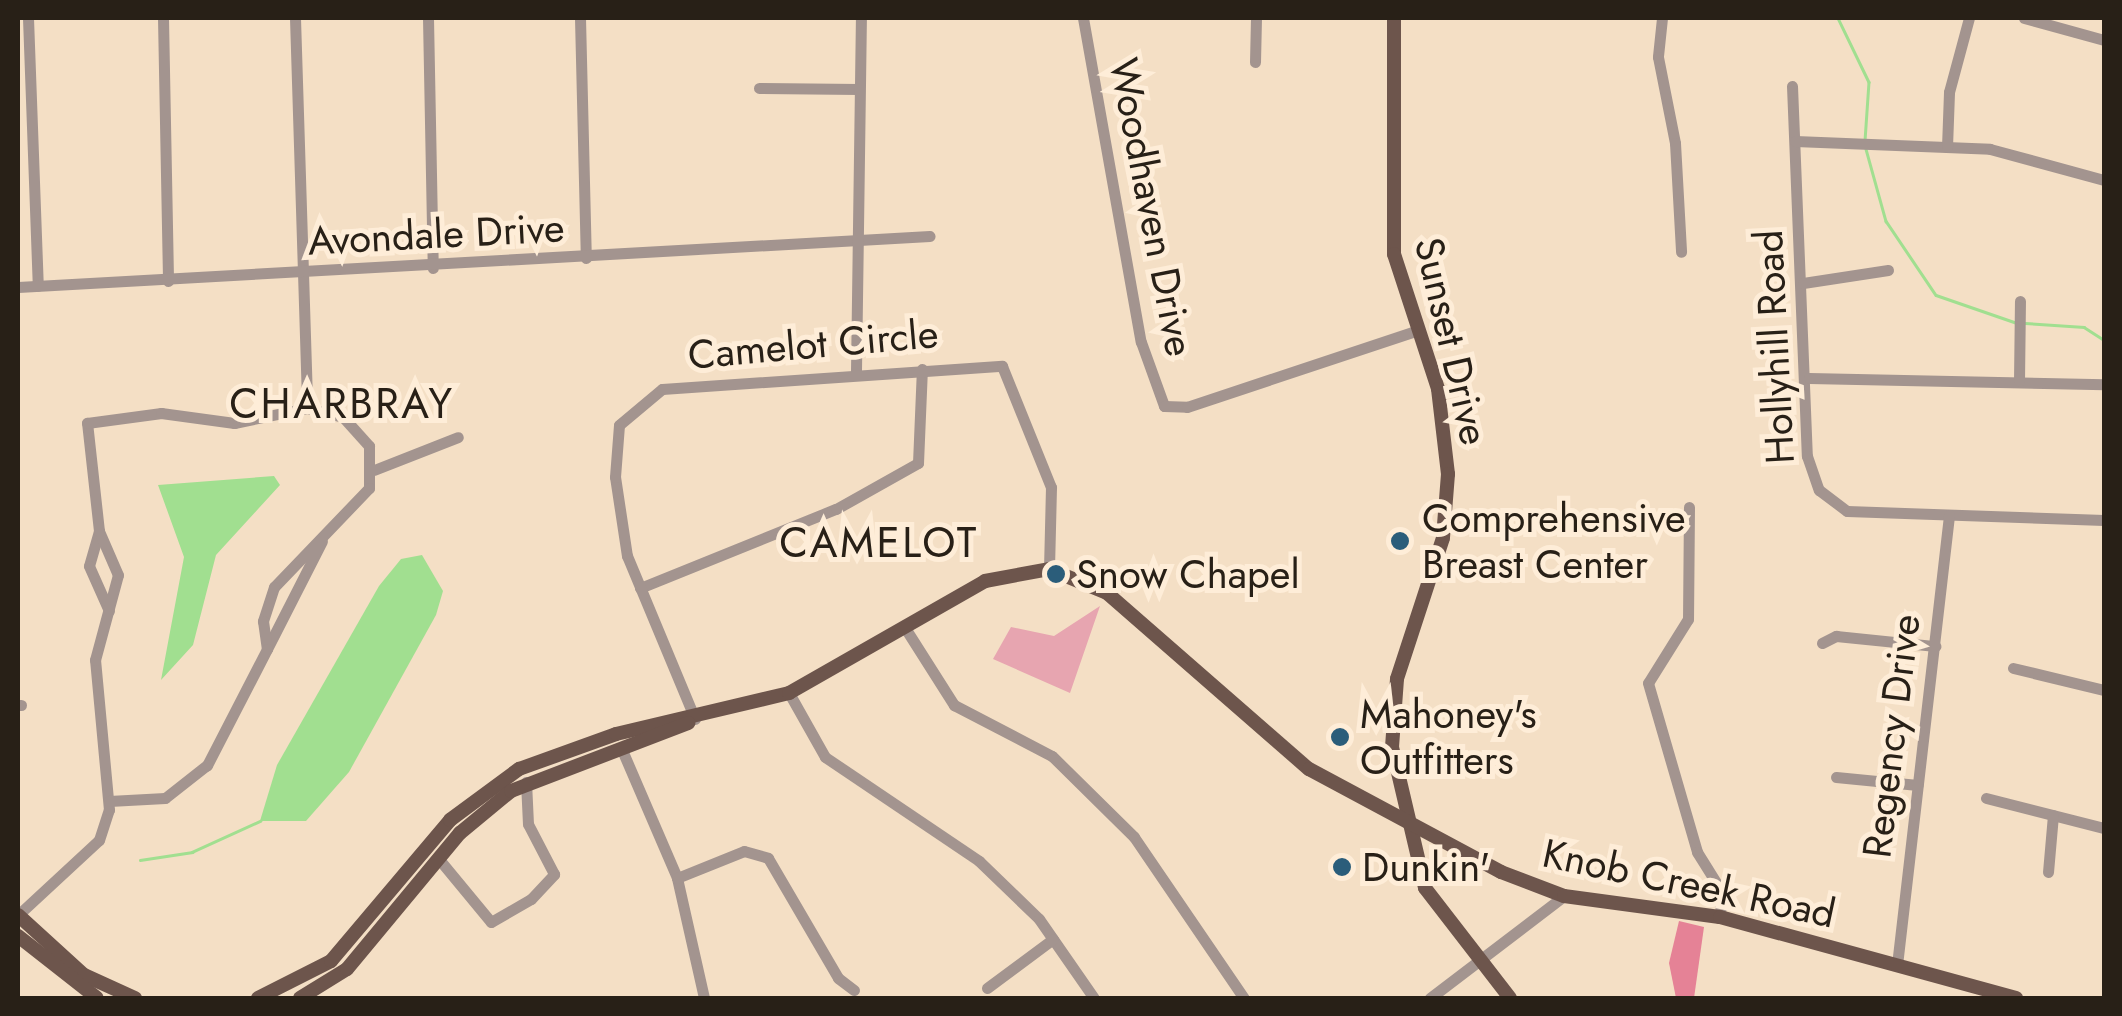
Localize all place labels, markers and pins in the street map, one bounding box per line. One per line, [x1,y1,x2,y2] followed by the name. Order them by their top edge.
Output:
[1422,494,1686,588] place label: Comprehensive Breast Center
[1387,528,1413,554] marker: Comprehensive Breast Center
[1076,550,1300,598] place label: Snow Chapel
[1045,563,1067,585] marker: Snow Chapel
[1360,690,1537,784] place label: Mahoney's Outfitters
[1329,726,1351,748] marker: Mahoney's Outfitters
[1362,843,1490,891] place label: Dunkin'
[1331,856,1353,878] marker: Dunkin'

